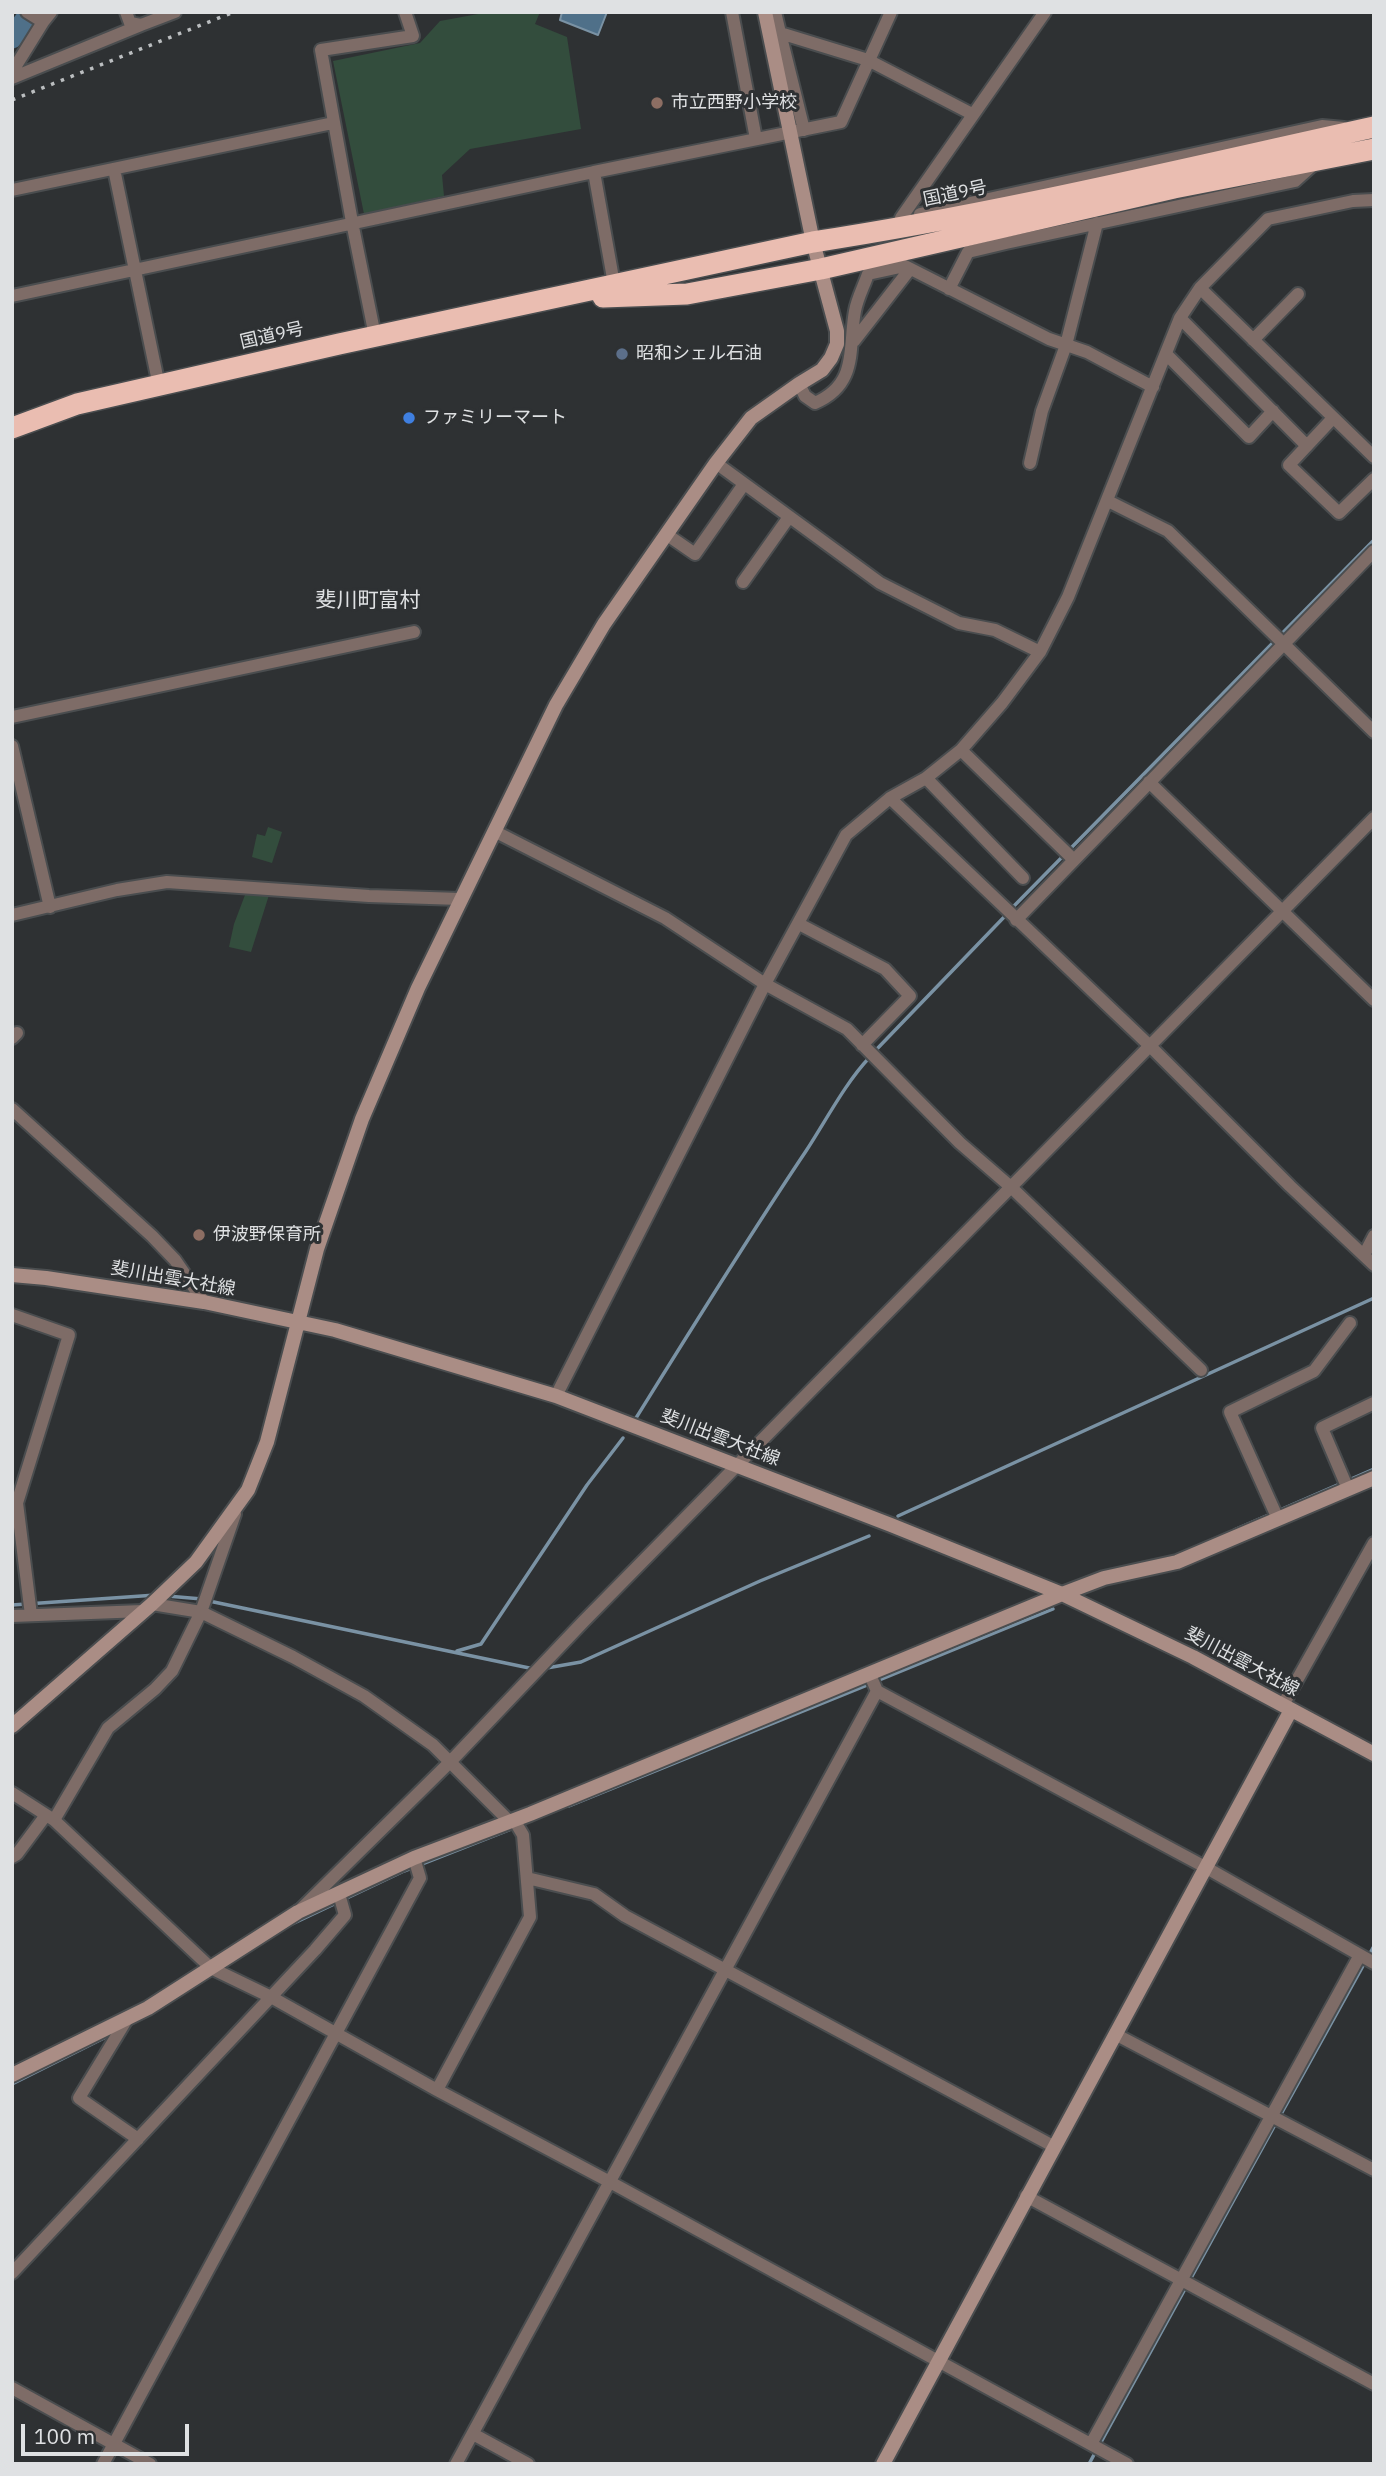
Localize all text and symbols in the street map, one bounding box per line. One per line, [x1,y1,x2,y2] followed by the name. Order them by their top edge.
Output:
[671,92,797,114] place label: 市立西野小学校
[649,95,665,111] marker: 市立西野小学校
[921,177,989,211] street label: 国道9号
[238,318,306,354] street label: 国道9号
[636,343,762,365] place label: 昭和シェル石油
[614,346,630,362] marker: 昭和シェル石油
[423,407,567,429] place label: ファミリーマート
[401,410,417,426] marker: ファミリーマート
[316,588,420,614] district label: 斐川町富村
[213,1224,321,1246] place label: 伊波野保育所
[191,1227,207,1243] marker: 伊波野保育所
[109,1257,237,1301] street label: 斐川出雲大社線
[657,1405,783,1471] street label: 斐川出雲大社線
[1181,1623,1303,1701] street label: 斐川出雲大社線
[24,2410,192,2454] scale bar
[34,2422,95,2450] text: 100 m

